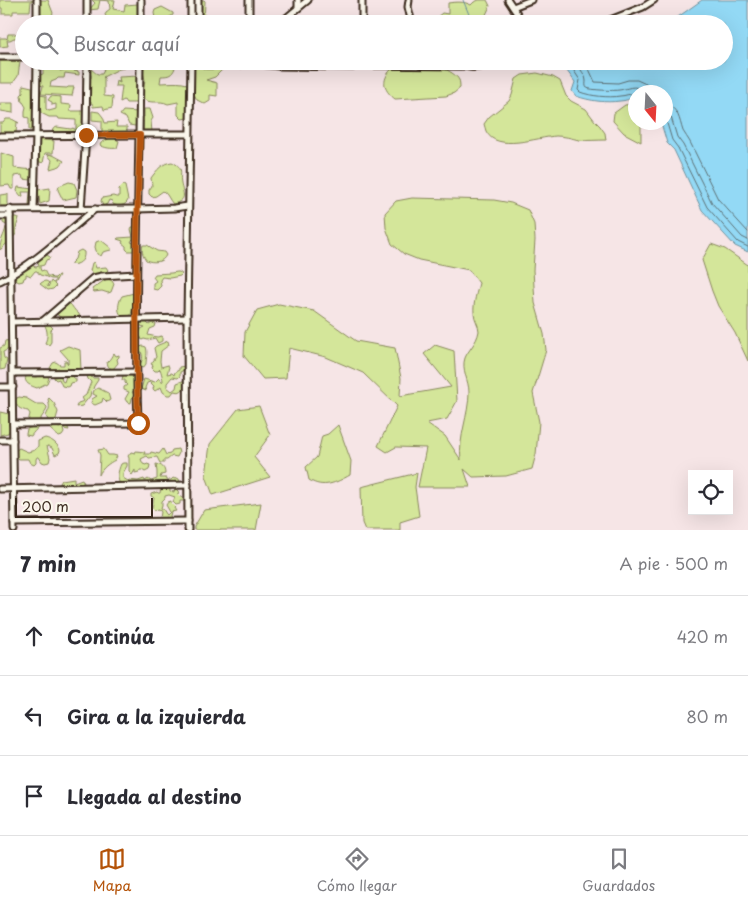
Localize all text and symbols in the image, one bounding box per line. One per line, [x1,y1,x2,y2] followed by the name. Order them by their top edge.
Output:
[15,15,733,70] search box
[33,29,61,57] icon: search
[73,29,180,57] text: Buscar aquí
[628,85,673,130] north arrow
[75,124,98,147] route end
[127,412,150,435] route start
[688,470,733,515] map controls
[688,470,733,515] button: locate
[15,495,152,518] scale bar
[22,496,69,517] text: 200 m
[20,547,76,579] text: 7 min
[619,551,728,575] text: A pie · 500 m
[20,622,48,650] icon: ahead
[67,622,155,650] text: Continúa
[677,624,728,648] text: 420 m
[20,702,48,730] icon: left
[67,702,246,730] text: Gira a la izquierda
[686,704,728,728] text: 80 m
[20,782,48,810] icon: arrive
[67,782,241,810] text: Llegada al destino
[93,845,131,896] tab: Mapa
[317,845,397,896] tab: Cómo llegar
[582,845,655,896] tab: Guardados

